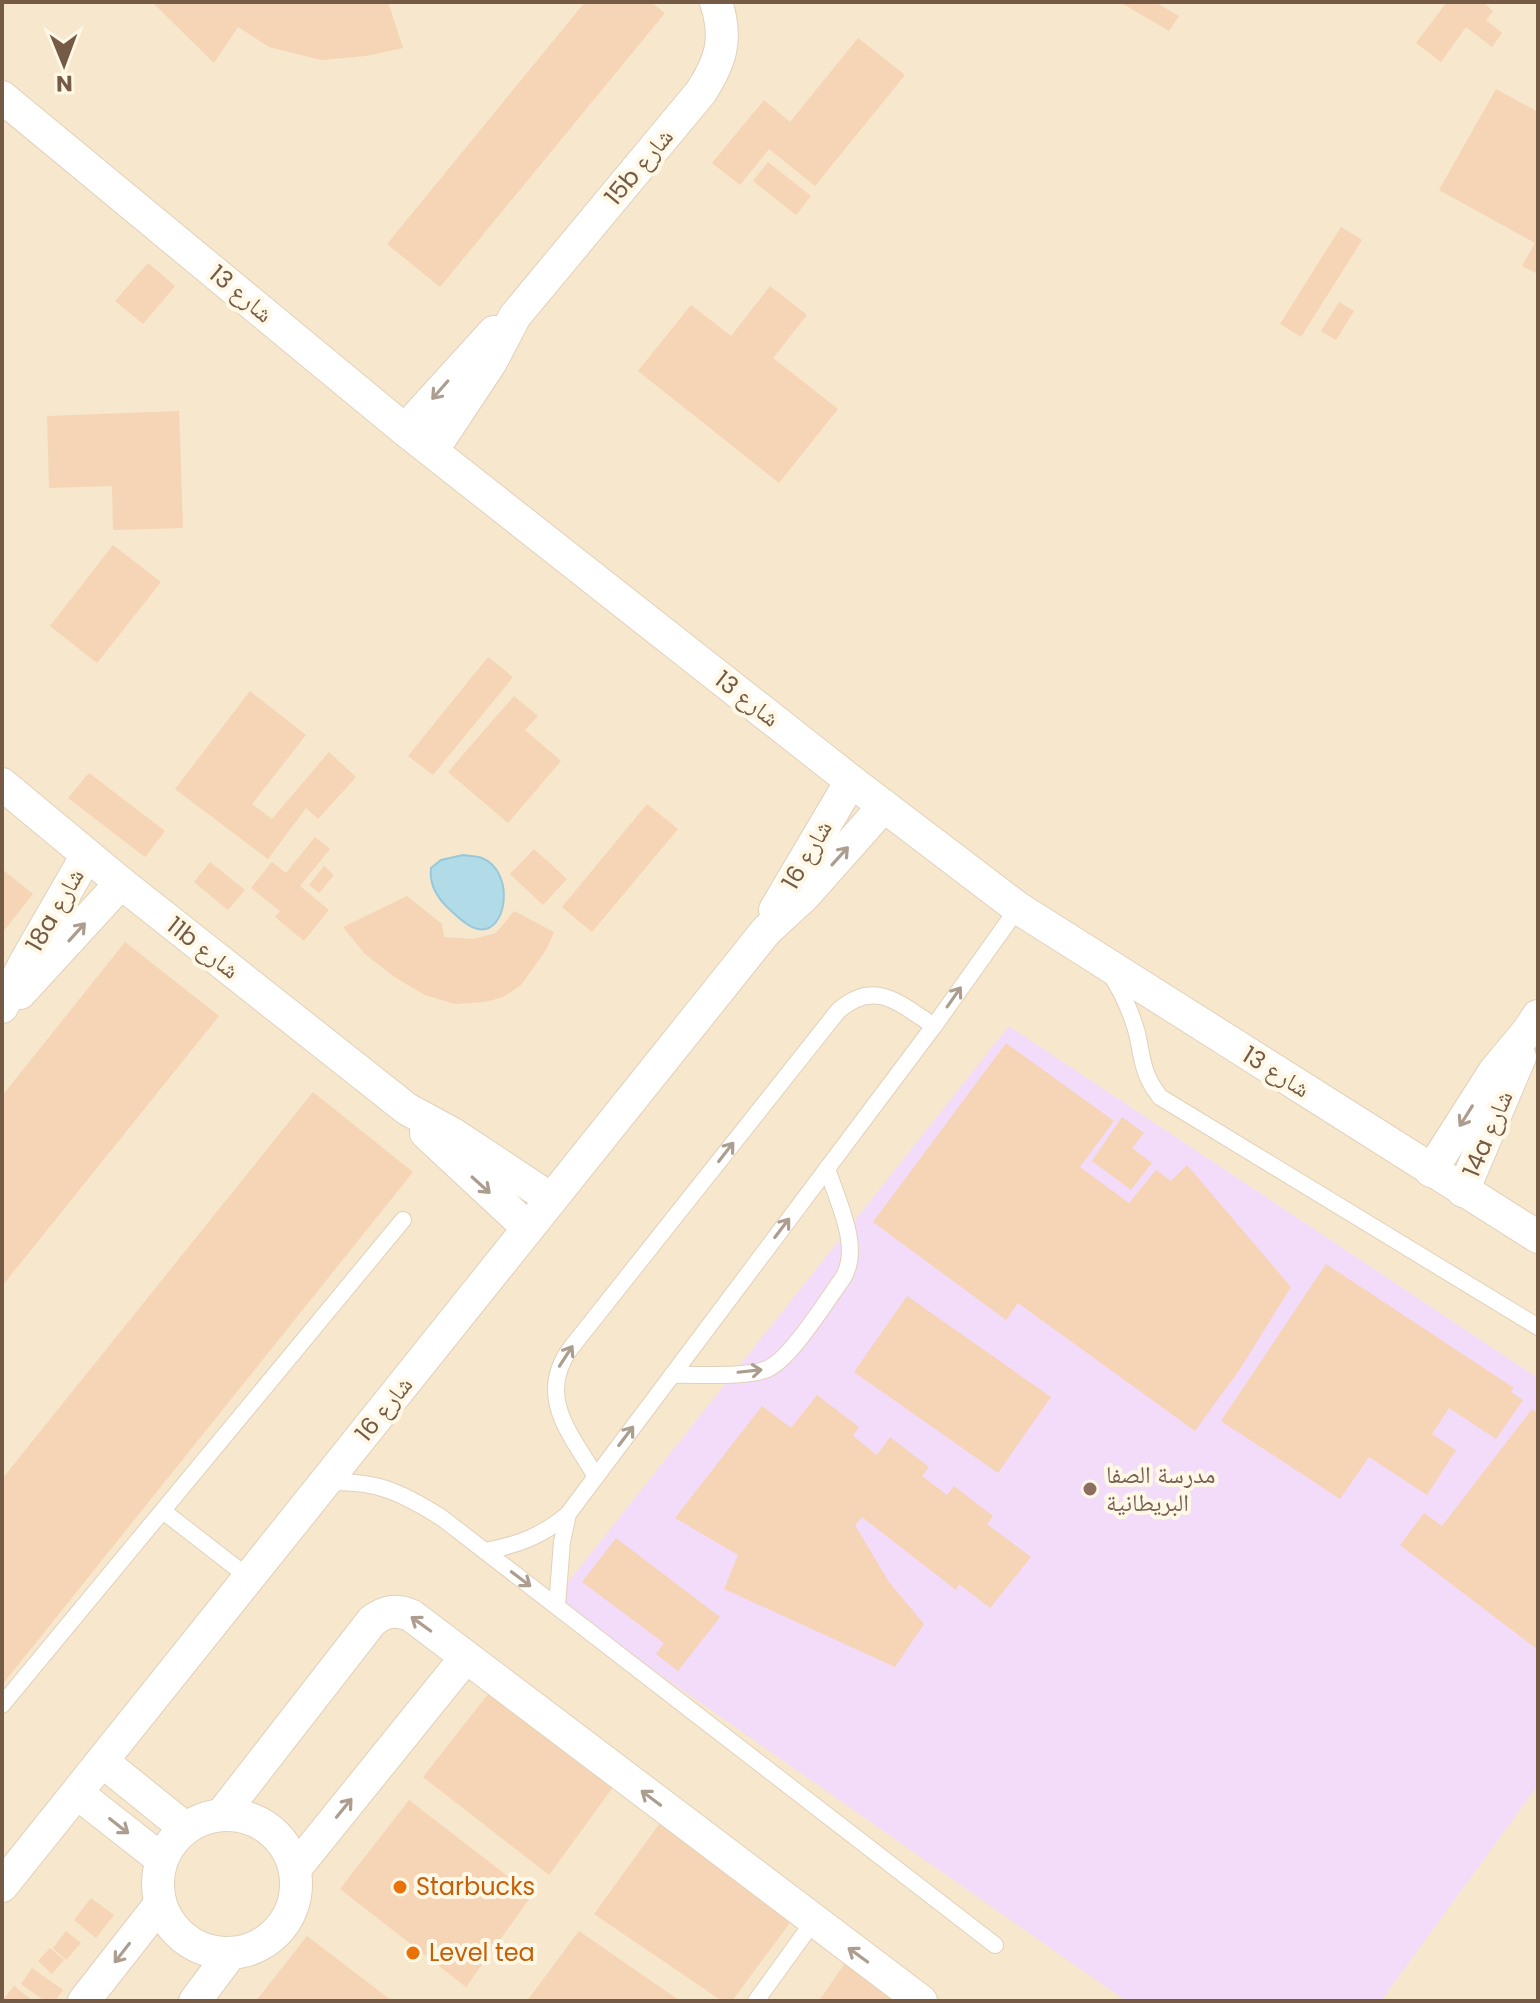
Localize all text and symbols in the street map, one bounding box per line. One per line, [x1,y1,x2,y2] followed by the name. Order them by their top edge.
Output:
[24,24,104,104] north arrow
[56,68,73,99] text: N
[597,121,681,212] street label: 15b شارع
[202,257,280,330] street label: شارع 13
[431,380,449,400] one-way arrow
[708,663,787,734] street label: شارع 13
[774,814,840,895] street label: شارع 16
[831,846,849,866] one-way arrow
[18,862,92,957] street label: 18a شارع
[160,909,246,986] street label: 11b شارع
[67,923,85,943] one-way arrow
[946,987,962,1009] one-way arrow
[1236,1038,1316,1105] street label: شارع 13
[1455,1085,1521,1182] street label: 14a شارع
[1457,1105,1474,1127] one-way arrow
[717,1142,735,1163] one-way arrow
[470,1175,490,1193] one-way arrow
[773,1218,790,1239] one-way arrow
[557,1346,574,1368] one-way arrow
[736,1364,763,1379] one-way arrow
[347,1369,420,1448] street label: شارع 16
[618,1426,635,1448] one-way arrow
[1106,1458,1215,1519] place label: مدرسة الصفا البريطانية
[1081,1480,1099,1498] marker: مدرسة الصفا البريطانية
[510,1570,531,1587] one-way arrow
[411,1615,433,1632] one-way arrow
[641,1789,662,1806] one-way arrow
[335,1798,353,1819] one-way arrow
[108,1817,129,1834] one-way arrow
[416,1870,535,1903] place label: Starbucks
[391,1878,409,1896] marker: Starbucks
[429,1936,535,1969] place label: Level tea
[114,1942,131,1963] one-way arrow
[404,1944,422,1962] marker: Level tea
[848,1946,869,1963] one-way arrow

